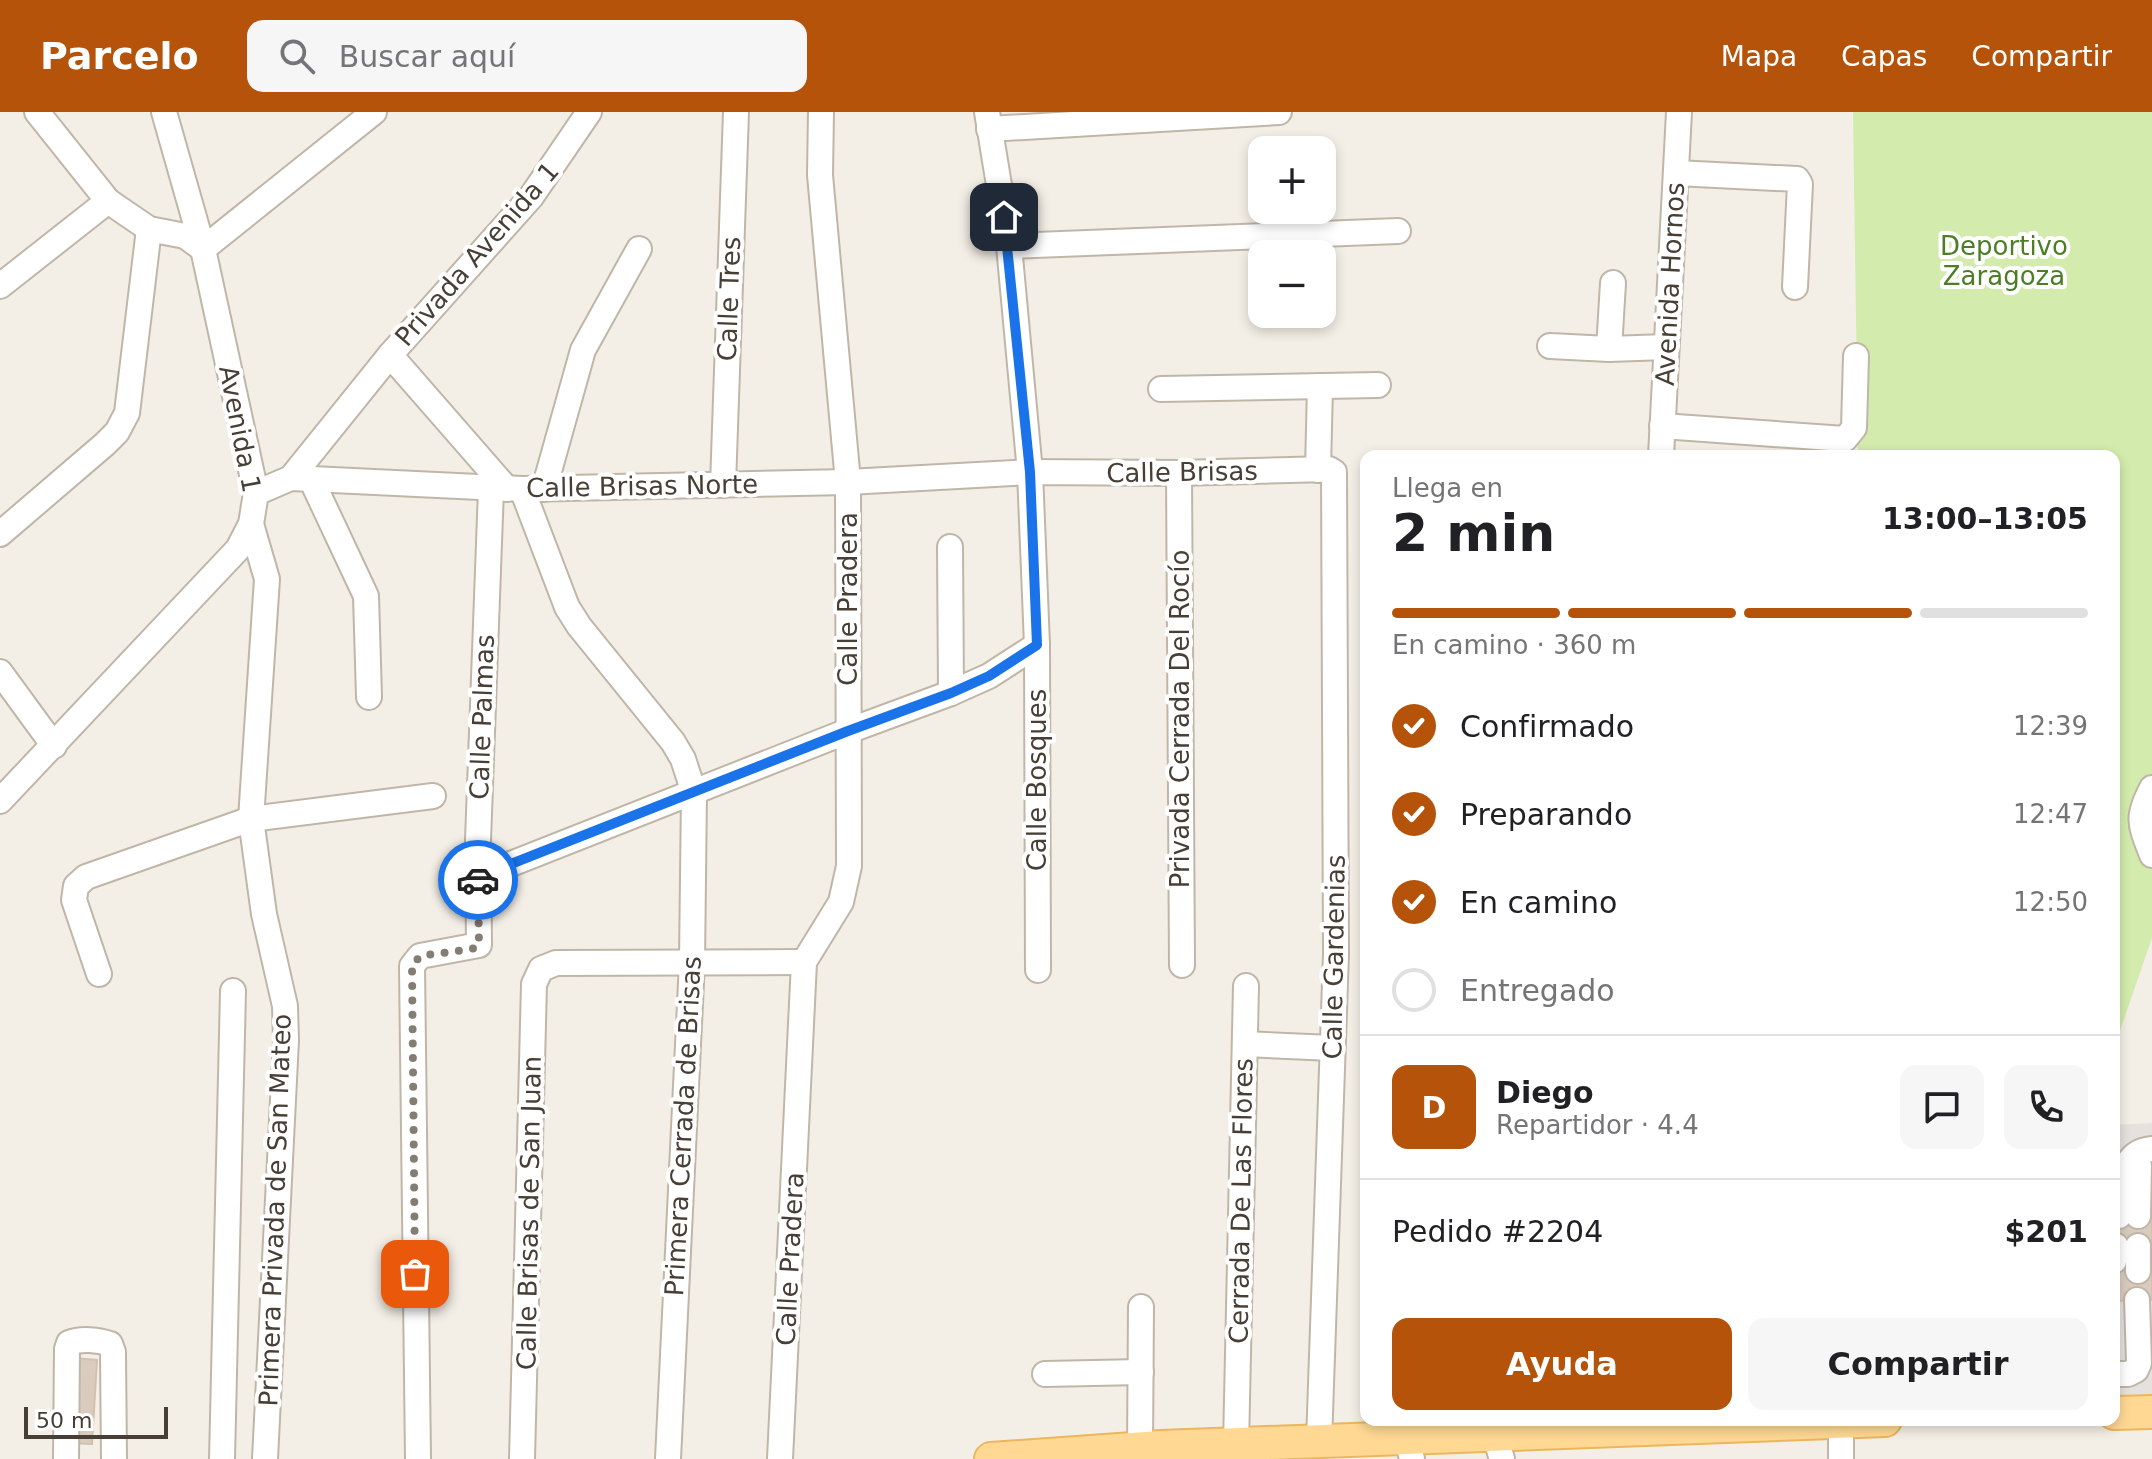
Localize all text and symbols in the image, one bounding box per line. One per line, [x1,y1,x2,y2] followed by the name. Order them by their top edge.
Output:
[247,20,807,92] search box
[40,34,199,78] text: Parcelo
[275,34,319,78] icon: search
[339,39,515,74] text: Buscar aquí
[1721,40,1797,73] text: Mapa
[1841,40,1927,73] text: Capas
[1971,40,2112,73] text: Compartir
[1248,136,1336,328] map controls
[1248,136,1336,224] button: +
[389,156,565,352] street label: Privada Avenida 1
[1650,182,1690,386] street label: Avenida Hornos
[970,183,1038,251] pin
[982,195,1026,239] icon: home
[1940,231,2068,291] park label: Deportivo Zaragoza
[712,236,746,362] street label: Calle Tres
[1248,240,1336,328] button: −
[213,363,267,495] street label: Avenida 1
[1106,456,1258,488] street label: Calle Brisas
[526,469,758,503] street label: Calle Brisas Norte
[1392,473,1503,503] text: Llega en
[1882,501,2088,536] text: 13:00–13:05
[1392,503,1555,563] text: 2 min
[833,512,863,686] street label: Calle Pradera
[1165,550,1195,888] street label: Privada Cerrada Del Rocío
[1392,630,1636,660] text: En camino · 360 m
[464,634,500,800] street label: Calle Palmas
[1022,689,1052,871] street label: Calle Bosques
[1392,704,1436,748] icon: check
[1460,709,1634,744] text: Confirmado
[2013,711,2088,741] text: 12:39
[1392,792,1436,836] icon: check
[1460,797,1632,832] text: Preparando
[2013,799,2088,829] text: 12:47
[438,840,518,920] courier
[1317,854,1351,1060] street label: Calle Gardenias
[456,858,500,902] icon: car
[1392,880,1436,924] icon: check
[1460,885,1617,920] text: En camino
[2013,887,2088,917] text: 12:50
[659,955,707,1297] street label: Primera Cerrada de Brisas
[1460,973,1615,1008] text: Entregado
[253,1013,297,1407] street label: Primera Privada de San Mateo
[511,1056,547,1370] street label: Calle Brisas de San Juan
[1224,1058,1258,1344] street label: Cerrada De Las Flores
[1900,1065,1984,1149] button: chat
[2004,1065,2088,1149] button: phone
[1496,1075,1594,1110] text: Diego
[1422,1090,1446,1125] text: D
[1496,1110,1699,1140] text: Repartidor · 4.4
[770,1171,810,1347] street label: Calle Pradera
[1392,1214,1603,1249] text: Pedido #2204
[2005,1214,2088,1249] text: $201
[381,1240,449,1308] pin
[393,1252,437,1296] icon: bag
[1392,1318,1732,1410] button: Ayuda
[1748,1318,2088,1410] button: Compartir
[24,1403,168,1439] scale bar
[36,1408,92,1433] text: 50 m

